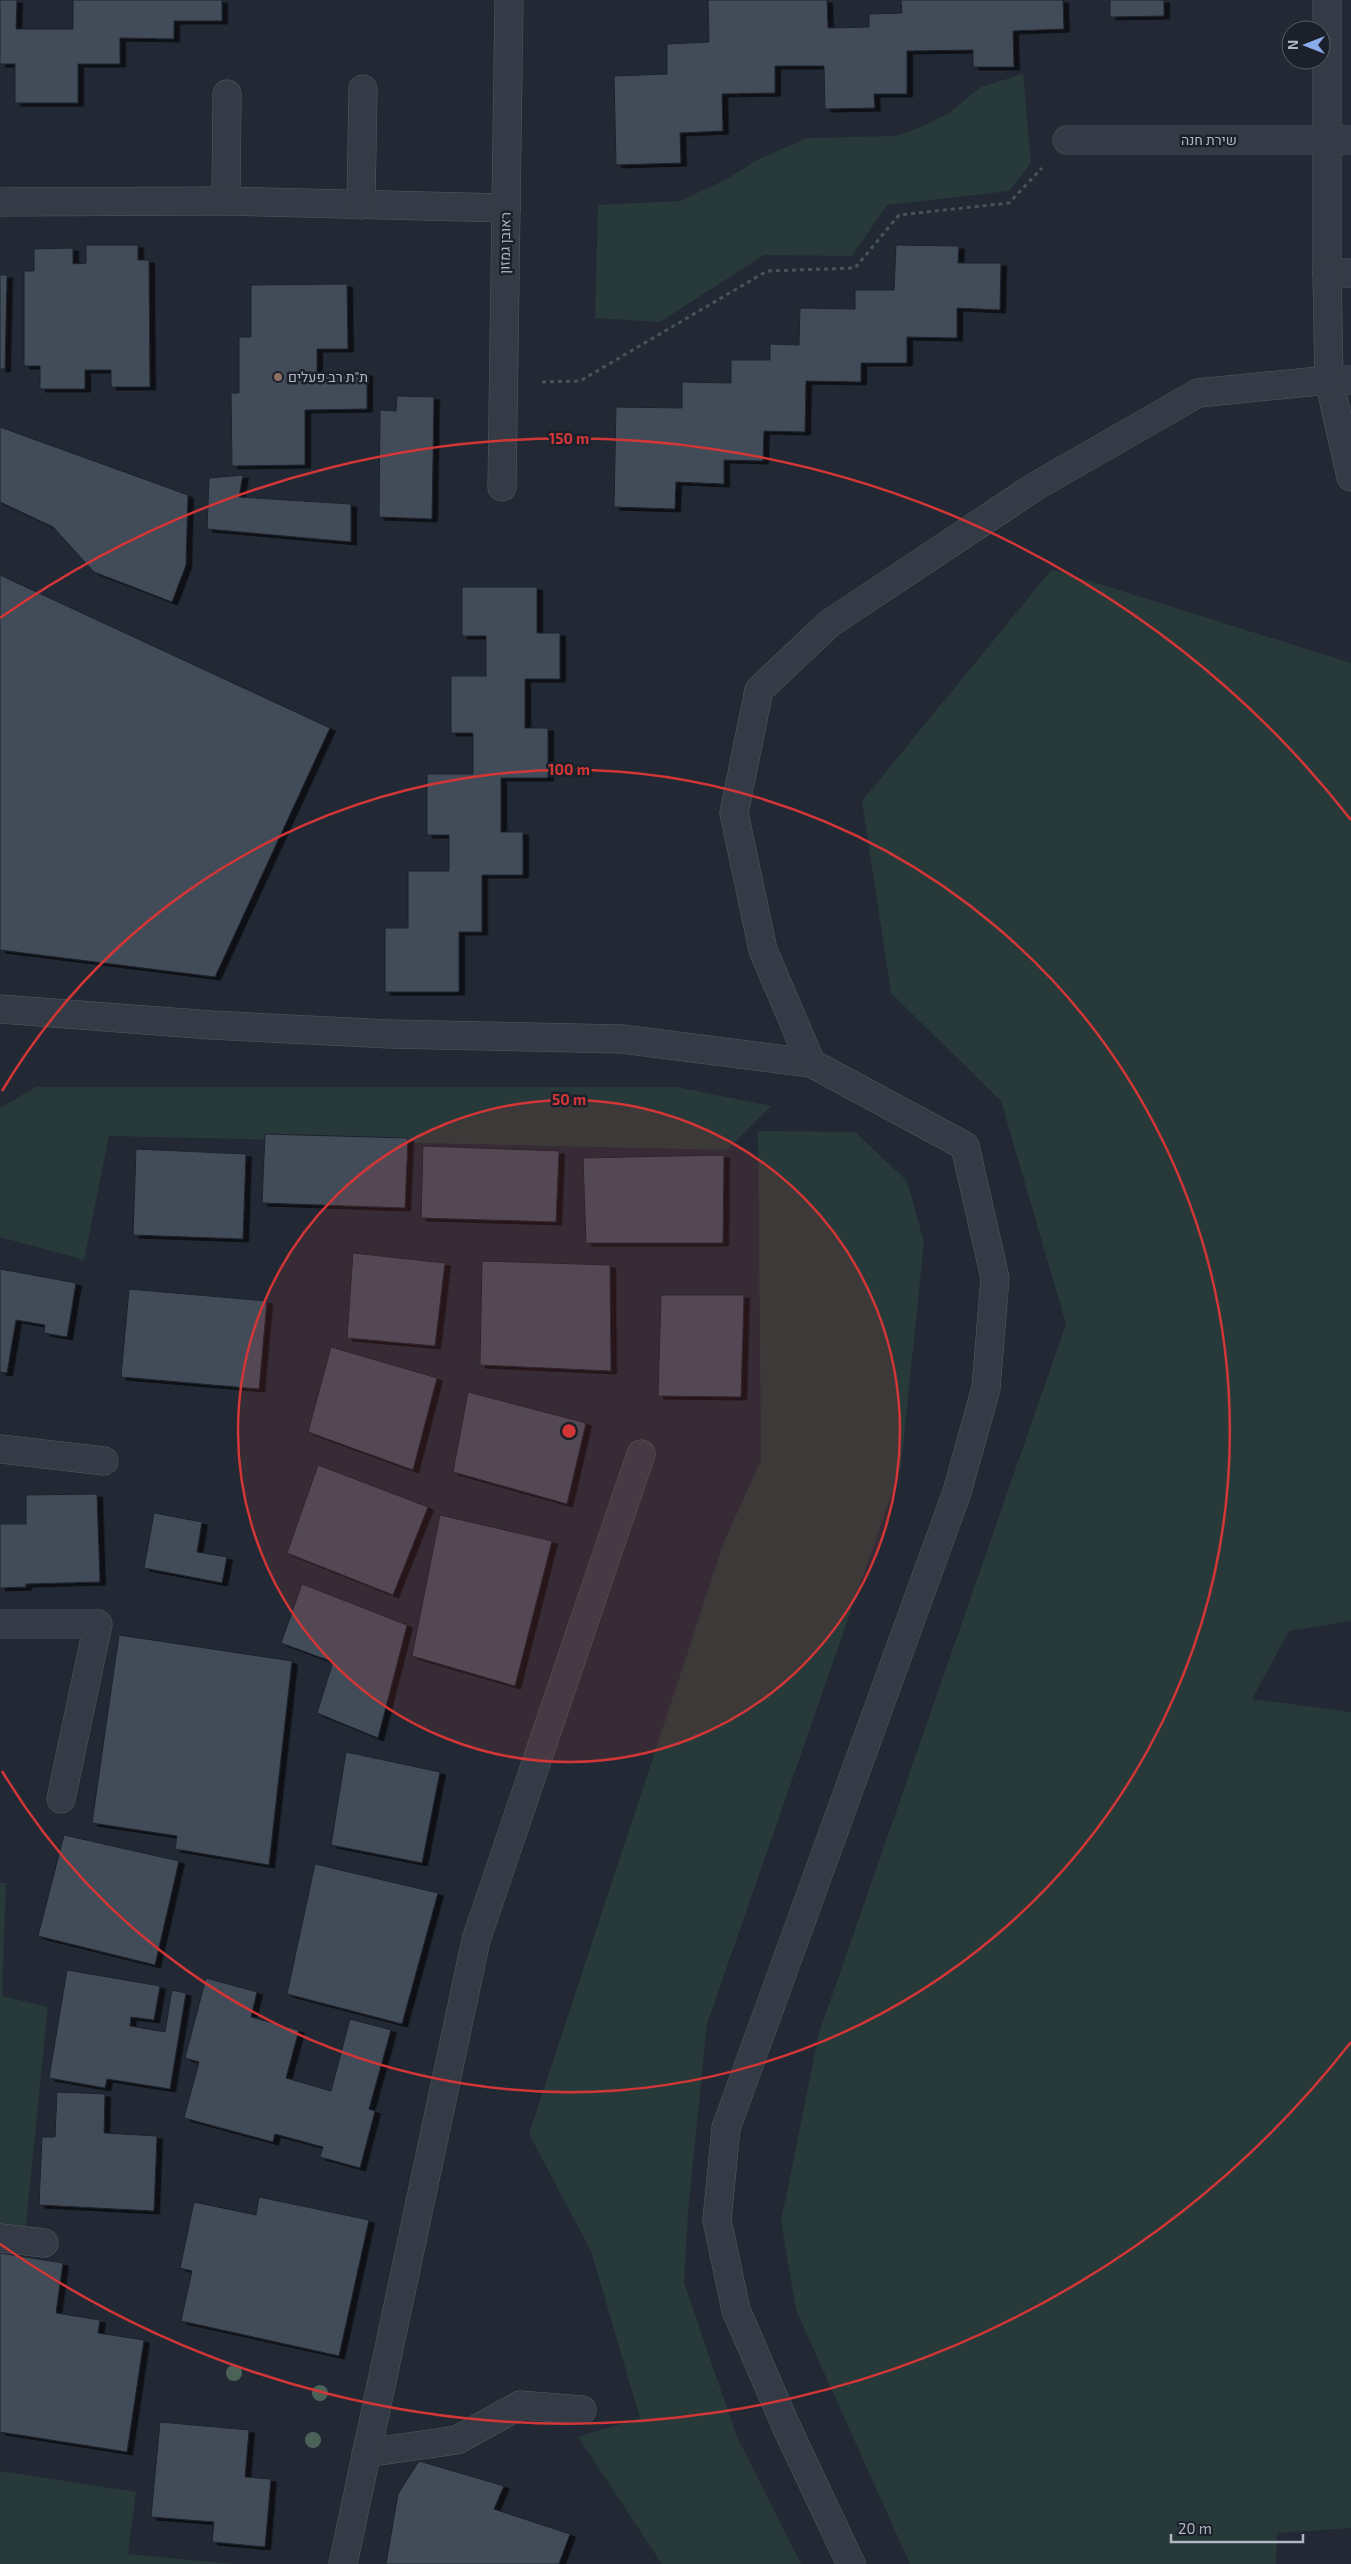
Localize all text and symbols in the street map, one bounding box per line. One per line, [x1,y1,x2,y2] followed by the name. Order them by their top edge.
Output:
[1281,20,1331,70] north arrow
[1284,40,1301,50] text: N
[1181,131,1237,148] street label: שירת חנה
[495,212,514,274] street label: ראובן גמזון
[288,368,368,385] place label: ת"ת רב פעלים
[272,371,284,383] marker: ת"ת רב פעלים
[549,429,589,447] text: 150 m
[548,760,590,778] text: 100 m
[552,1090,586,1108] text: 50 m
[560,1422,578,1440] centre of rings
[1171,2512,1304,2544] scale bar
[1178,2519,1212,2537] text: 20 m

